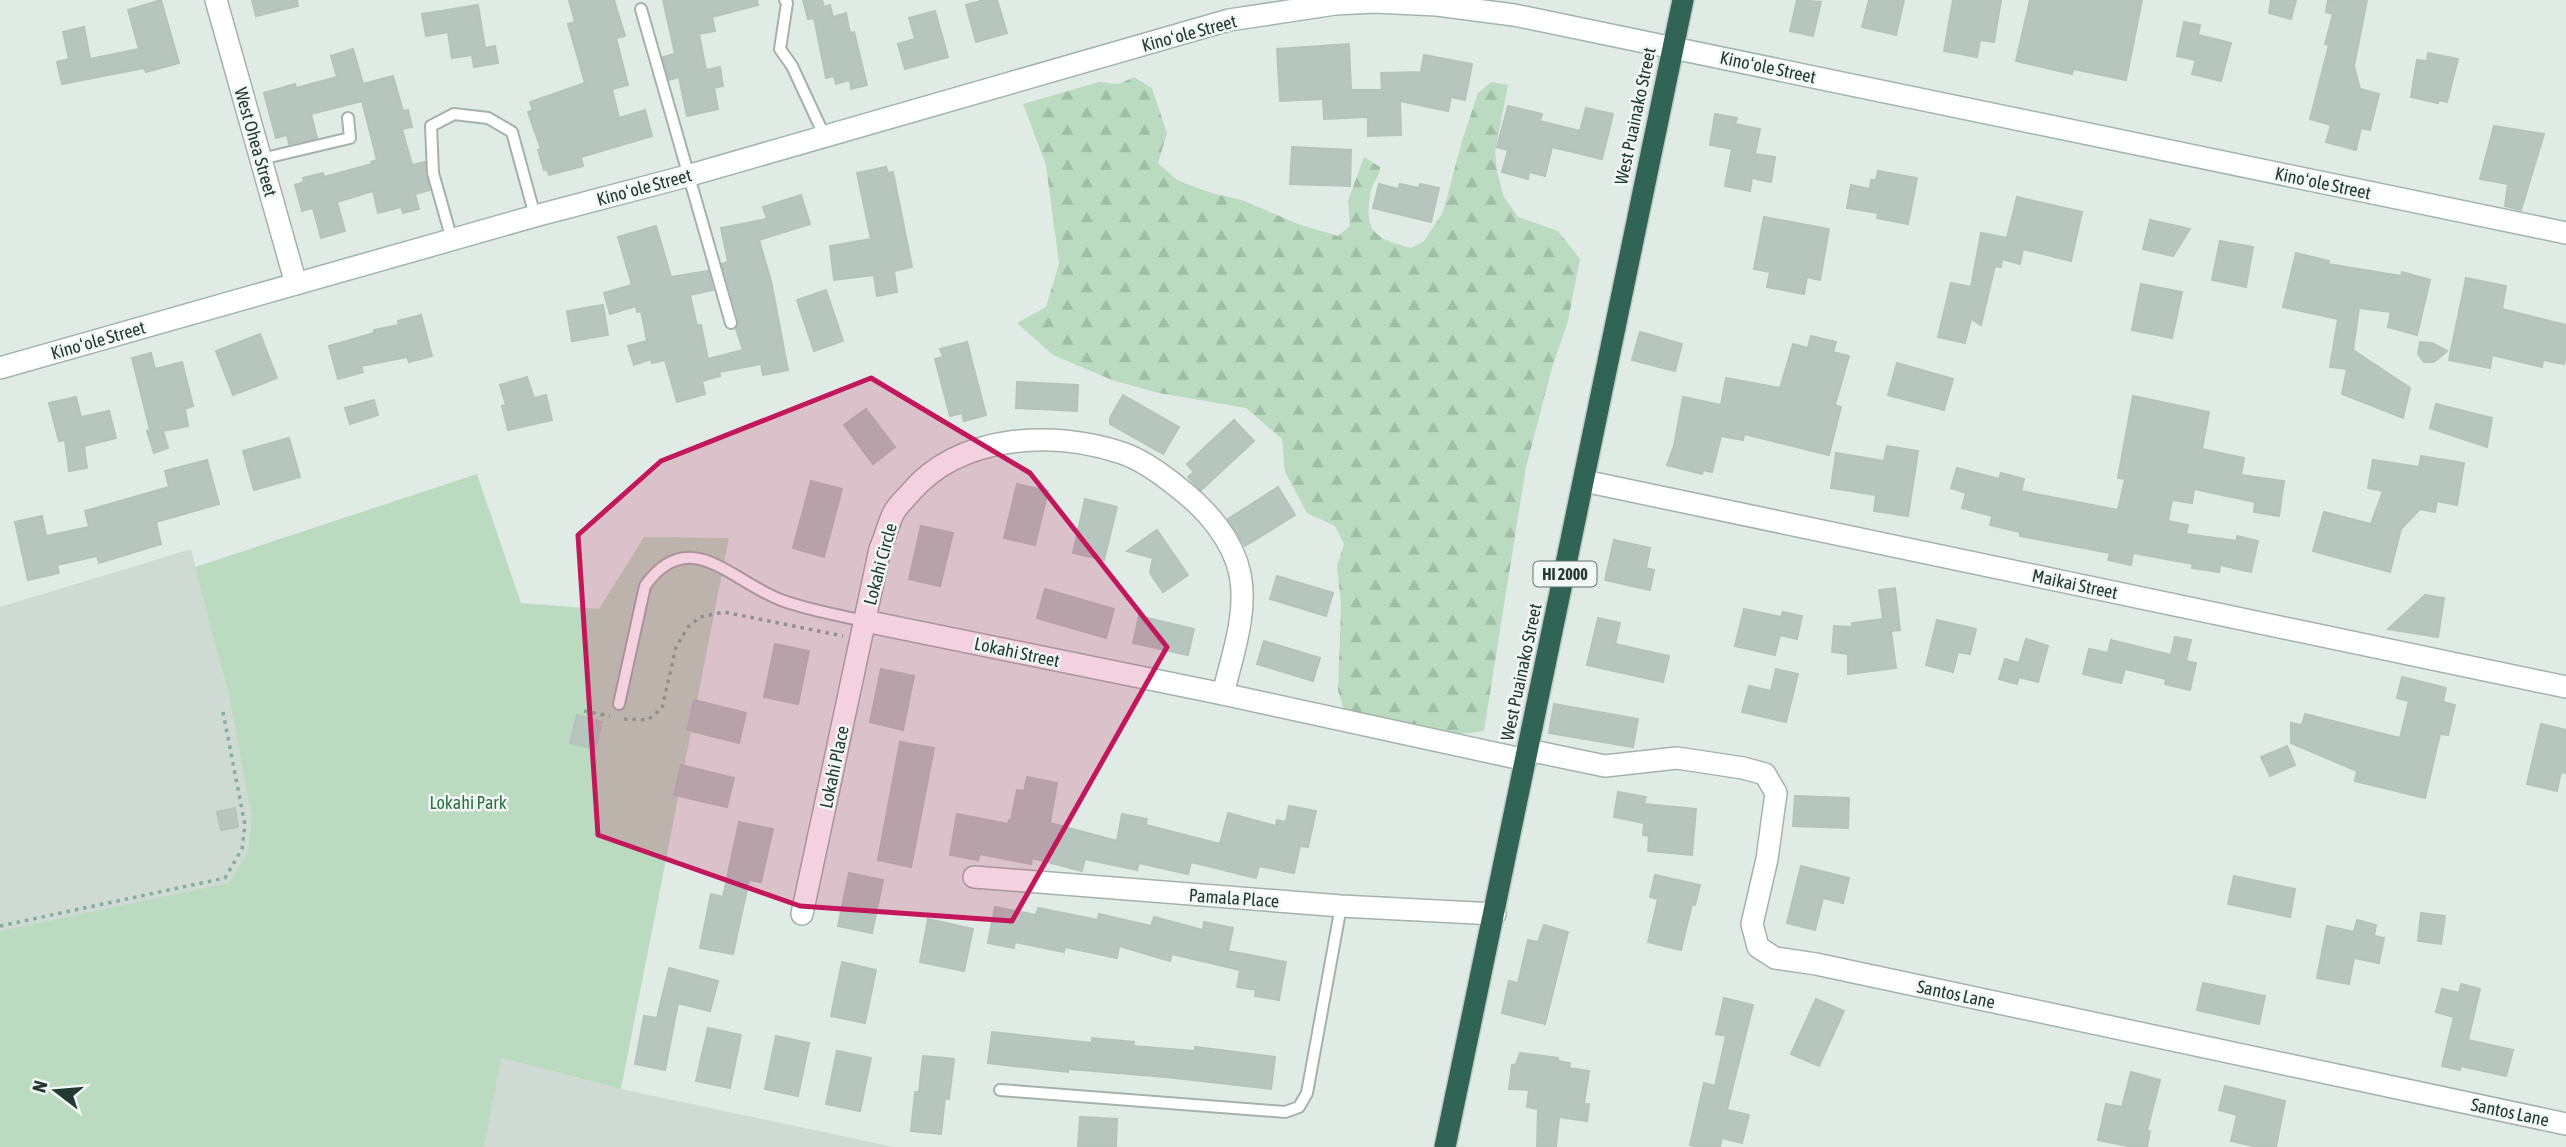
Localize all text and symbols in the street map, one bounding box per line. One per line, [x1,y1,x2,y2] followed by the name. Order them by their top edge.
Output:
[1139,10,1239,56] street label: Kinoʻole Street
[1610,45,1660,187] street label: West Puainako Street
[1718,47,1818,87] street label: Kinoʻole Street
[230,85,282,199] street label: West Ohea Street
[2273,163,2373,203] street label: Kinoʻole Street
[594,164,694,210] street label: Kinoʻole Street
[48,316,148,364] street label: Kinoʻole Street
[859,521,901,607] street label: Lokahi Circle
[1534,562,1596,586] road number: HI 2000
[2030,565,2120,603] street label: Maikai Street
[1496,601,1546,743] street label: West Puainako Street
[972,633,1062,671] street label: Lokahi Street
[815,724,853,810] street label: Lokahi Place
[429,792,507,813] park label: Lokahi Park
[1188,884,1280,912] street label: Pamala Place
[1915,975,1997,1013] street label: Santos Lane
[21,1056,91,1126] north arrow
[28,1078,52,1095] text: N
[2469,1093,2551,1131] street label: Santos Lane

